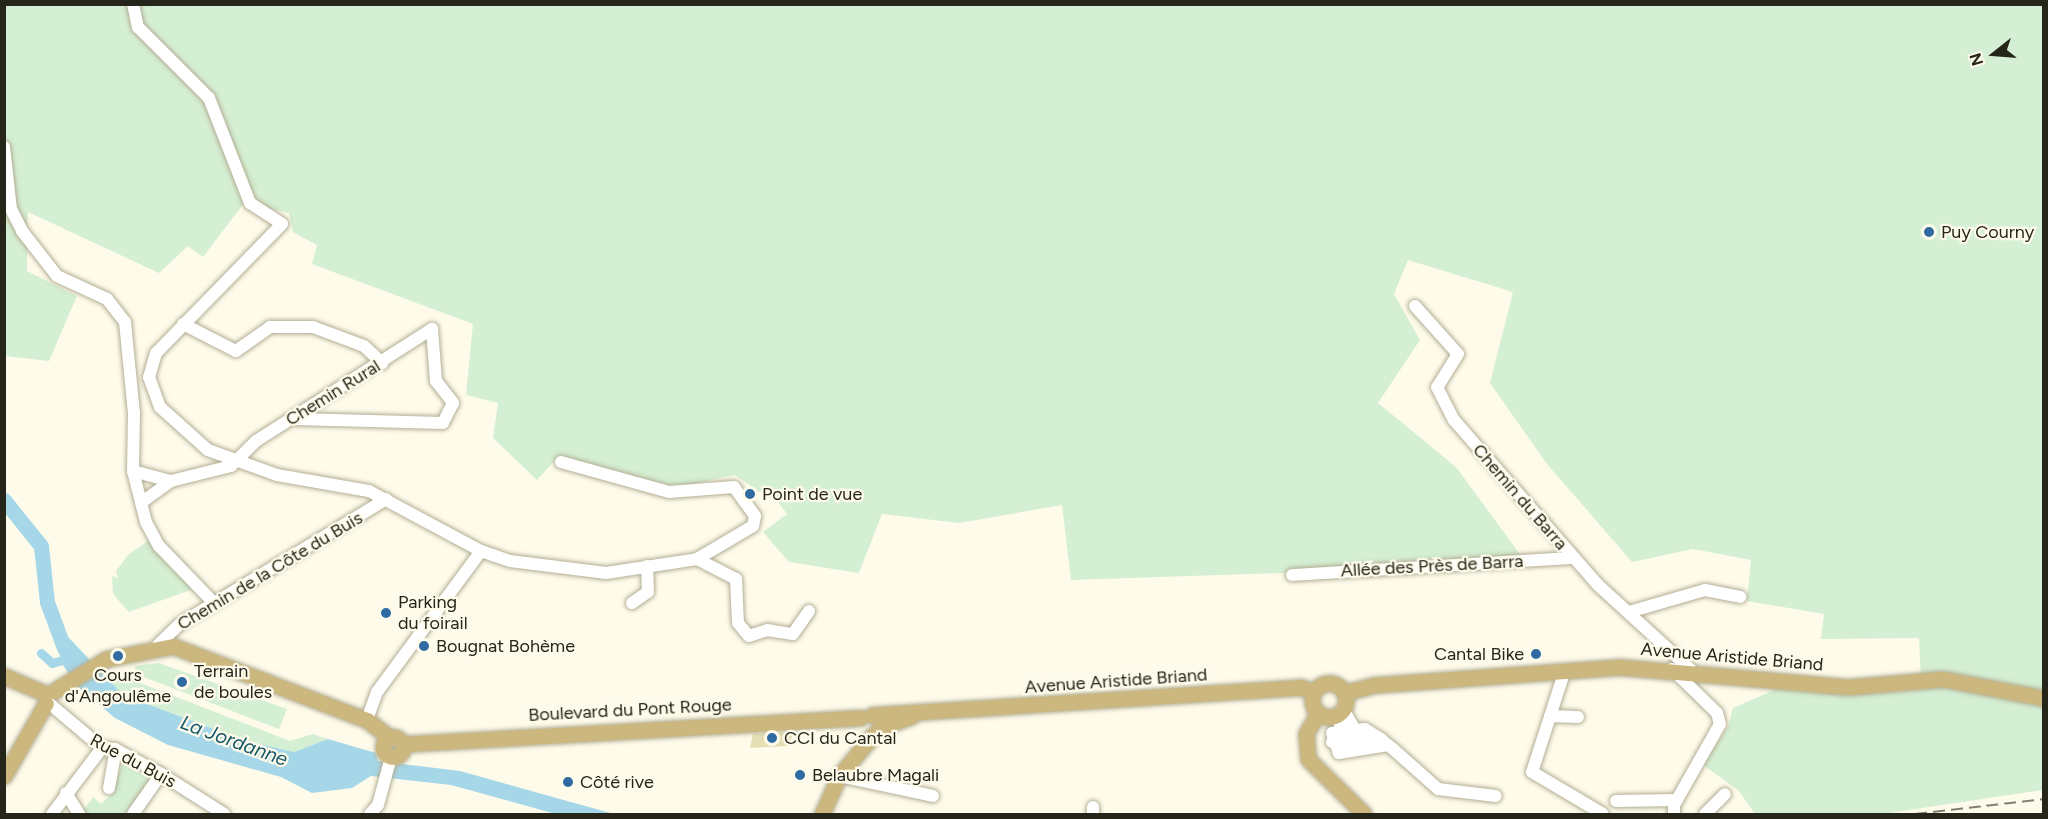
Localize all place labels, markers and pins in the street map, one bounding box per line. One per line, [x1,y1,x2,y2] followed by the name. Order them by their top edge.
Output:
[1941,221,2034,243] place label: Puy Courny
[1922,225,1936,239] marker: Puy Courny
[762,483,862,505] place label: Point de vue
[743,487,757,501] marker: Point de vue
[398,592,468,634] place label: Parking du foirail
[379,606,393,620] marker: Parking du foirail
[436,635,575,657] place label: Bougnat Bohème
[417,639,431,653] marker: Bougnat Bohème
[1434,643,1524,665] place label: Cantal Bike
[1529,647,1543,661] marker: Cantal Bike
[111,649,125,663] marker: Cours d'Angoulême
[194,661,272,704] place label: Terrain de boules
[65,665,171,708] place label: Cours d'Angoulême
[175,675,189,689] marker: Terrain de boules
[784,727,896,749] place label: CCI du Cantal
[765,731,779,745] marker: CCI du Cantal
[812,764,939,786] place label: Belaubre Magali
[793,768,807,782] marker: Belaubre Magali
[580,771,654,793] place label: Côté rive
[561,775,575,789] marker: Côté rive

